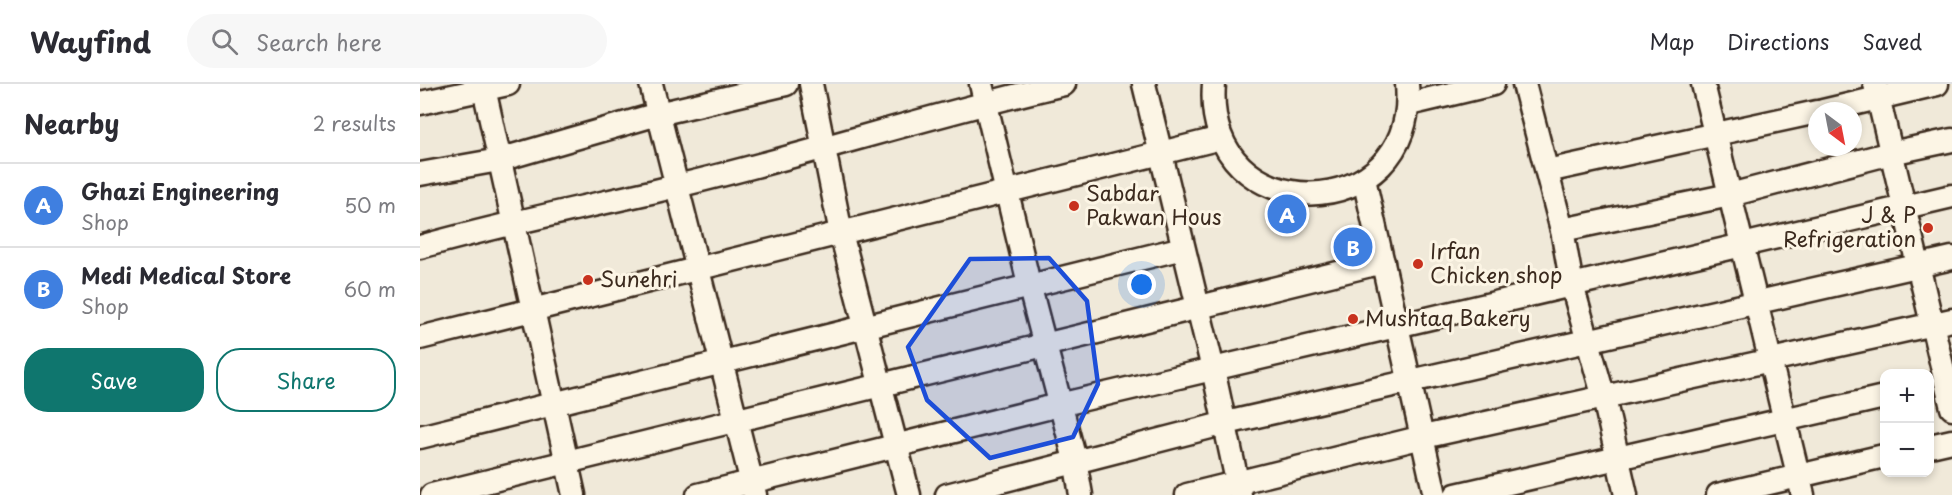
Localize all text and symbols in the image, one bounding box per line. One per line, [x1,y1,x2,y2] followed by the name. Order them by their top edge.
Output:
[187,14,607,68] search box
[30,20,151,63] text: Wayfind
[208,25,241,58] icon: search
[256,25,382,58] text: Search here
[1649,25,1694,57] text: Map
[1727,25,1829,57] text: Directions
[1862,25,1922,57] text: Saved
[1808,102,1862,156] north arrow
[24,104,119,143] text: Nearby
[313,108,396,138] text: 2 results
[81,174,279,207] text: Ghazi Engineering
[1086,176,1221,232] place label: Sabdar Pakwan Hous
[36,190,51,220] text: A
[344,190,396,220] text: 50 m
[1268,192,1306,236] pin: A
[1783,198,1916,254] place label: J & P Refrigeration
[1067,199,1081,213] marker: Sabdar Pakwan Hous
[81,207,129,237] text: Shop
[1921,221,1935,235] marker: J & P Refrigeration
[1334,224,1372,270] pin: B
[1430,234,1562,290] place label: Irfan Chicken shop
[1411,257,1425,271] marker: Irfan Chicken shop
[81,258,291,291] text: Medi Medical Store
[600,262,678,294] place label: Sunehri
[1127,270,1156,299] your location
[581,273,595,287] marker: Sunehri
[37,274,50,304] text: B
[344,274,396,304] text: 60 m
[81,291,129,321] text: Shop
[1365,301,1530,333] place label: Mushtaq Bakery
[1346,312,1360,326] marker: Mushtaq Bakery
[24,348,204,412] button: Save
[216,348,396,412] button: Share
[1880,369,1934,477] map controls
[1880,369,1934,423] button: +
[1880,423,1934,477] button: −

